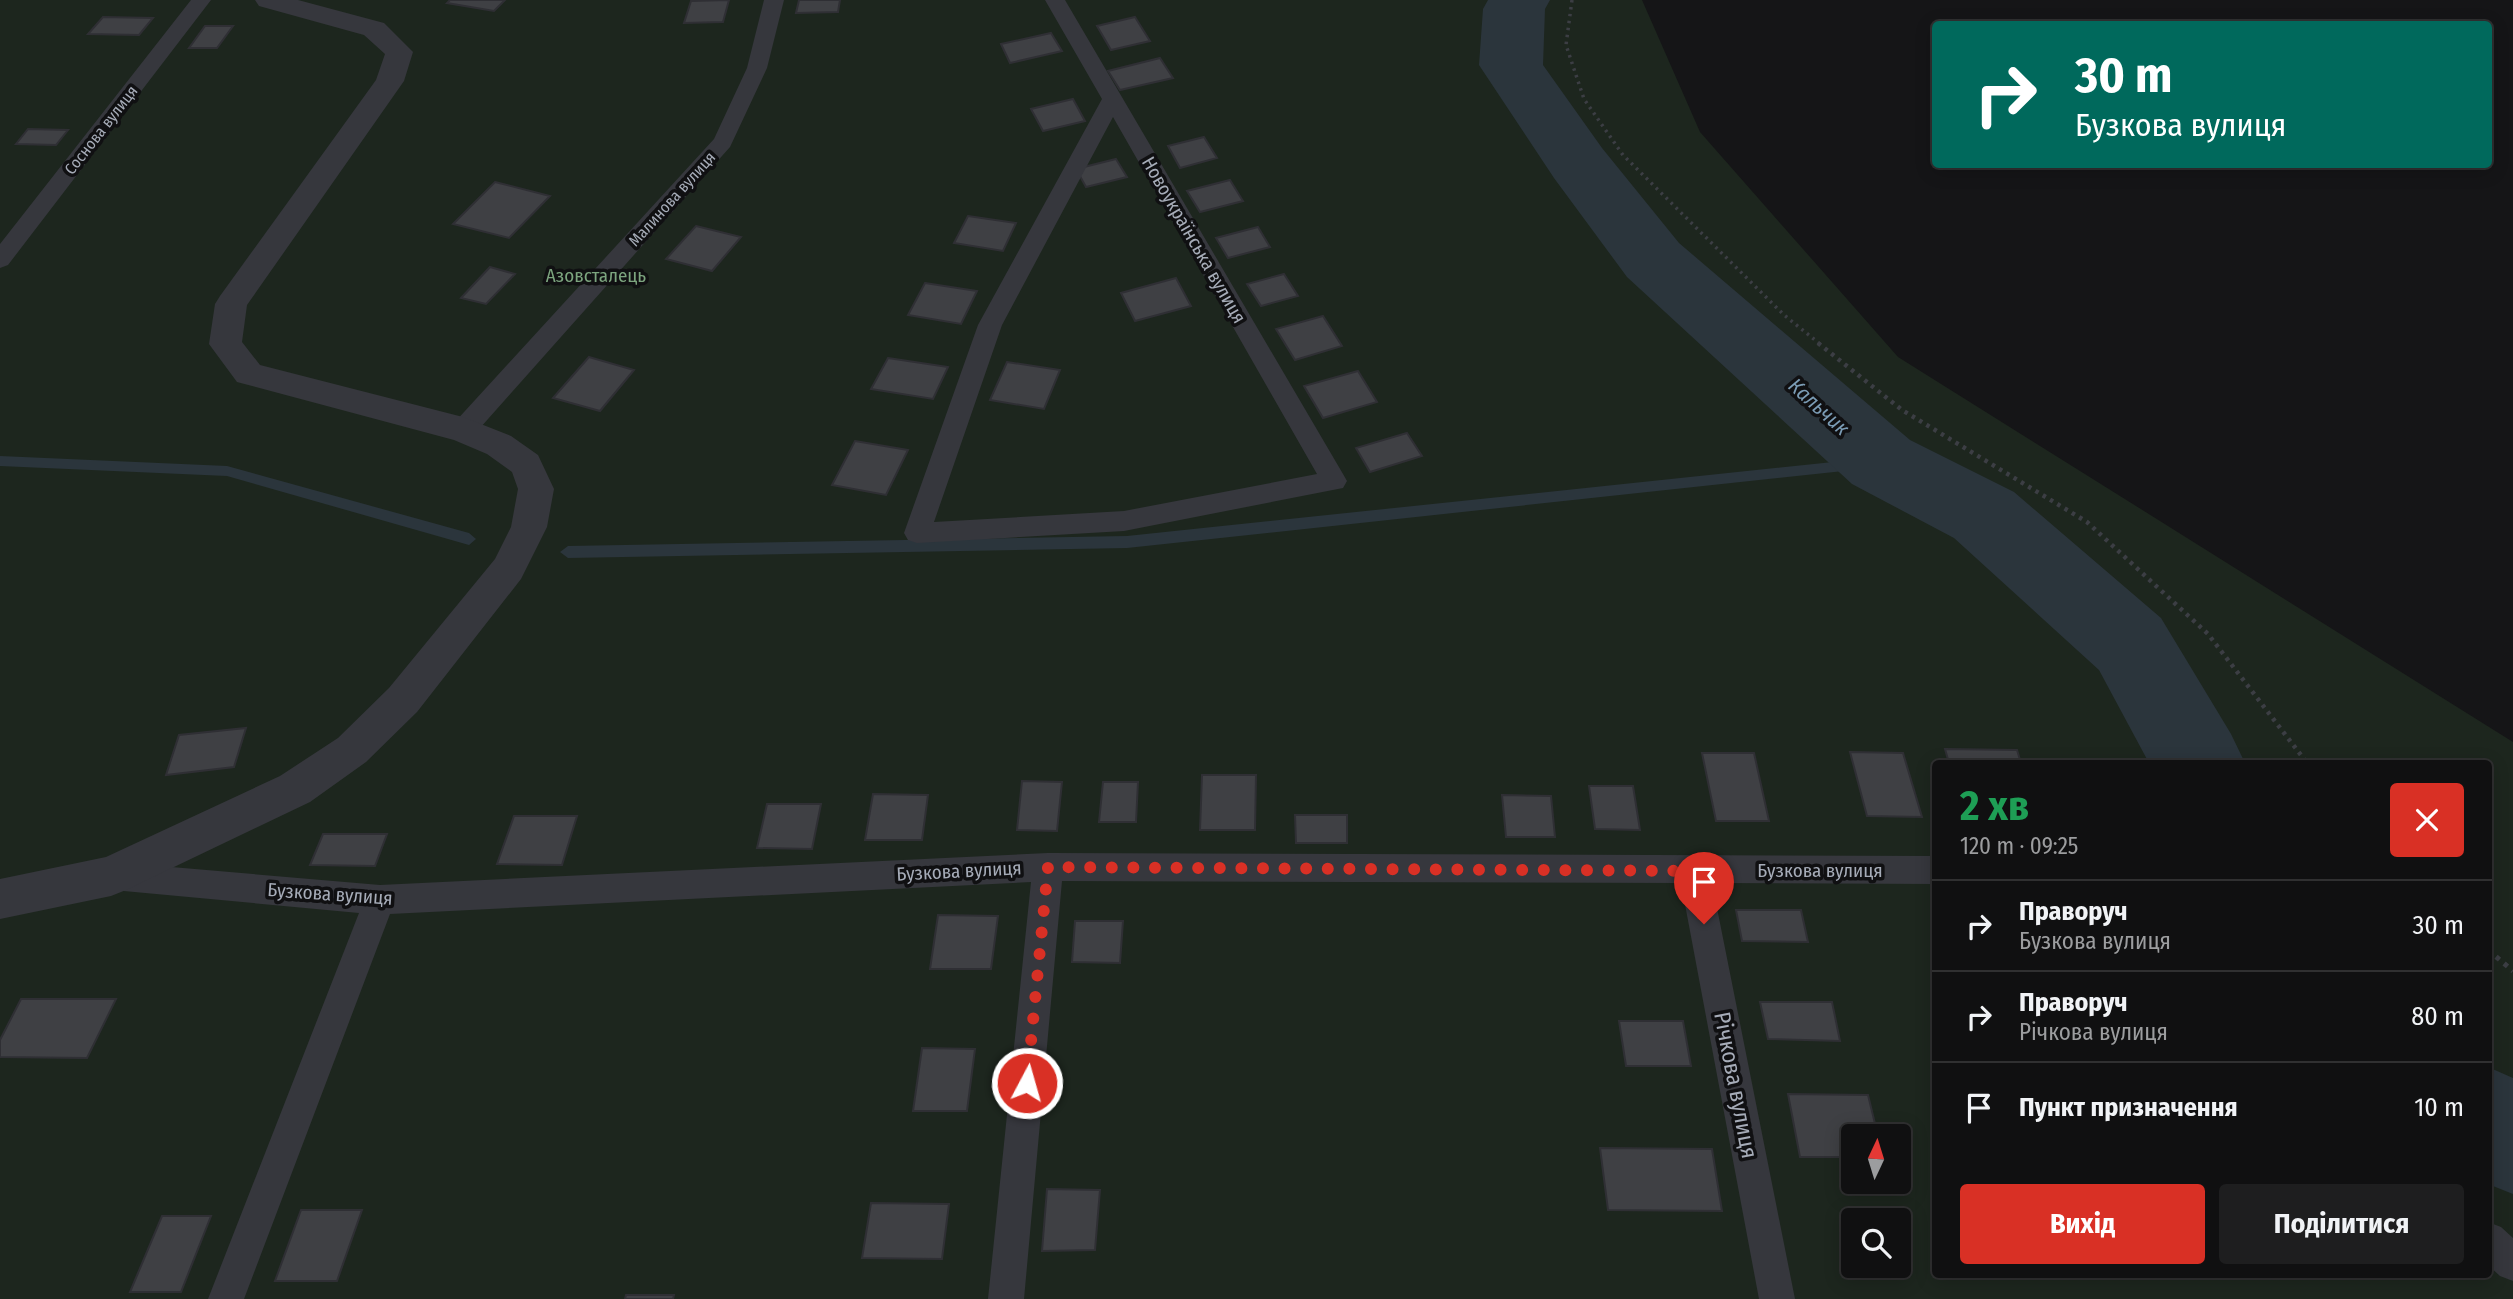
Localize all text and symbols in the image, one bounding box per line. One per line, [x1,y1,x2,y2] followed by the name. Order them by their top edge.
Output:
[2075,46,2173,105] text: 30 m
[1960,49,2051,140] icon: right
[60,82,142,178] street label: Соснова вулиця
[2075,106,2286,144] text: Бузкова вулиця
[625,148,719,250] street label: Малинова вулиця
[1137,152,1251,328] street label: Новоукраїнська вулиця
[546,264,646,287] park label: Азовсталець
[1783,373,1855,441] water label: Кальчик
[1960,781,2029,831] text: 2 хв
[2390,783,2464,857] button: close
[1960,832,2078,860] text: 120 m · 09:25
[1674,852,1734,924] pin
[896,856,1022,886] street label: Бузкова вулиця
[1757,859,1883,882] street label: Бузкова вулиця
[1685,863,1723,901] icon: arrive
[267,878,393,910] street label: Бузкова вулиця
[2019,896,2128,927] text: Праворуч
[1960,907,1998,945] icon: right
[2413,910,2464,941] text: 30 m
[2019,927,2171,955] text: Бузкова вулиця
[2019,987,2128,1018] text: Праворуч
[1960,998,1998,1036] icon: right
[2411,1001,2464,1032] text: 80 m
[1708,1009,1764,1161] street label: Річкова вулиця
[2019,1018,2168,1046] text: Річкова вулиця
[990,1046,1064,1120] position arrow
[1960,1089,1998,1127] icon: arrive
[2019,1092,2238,1123] text: Пункт призначення
[2414,1092,2464,1123] text: 10 m
[1841,1124,1911,1194] north arrow
[1841,1124,1911,1278] map controls
[1960,1184,2205,1264] button: Вихід
[2219,1184,2464,1264] button: Поділитися
[1841,1208,1911,1278] button: search

